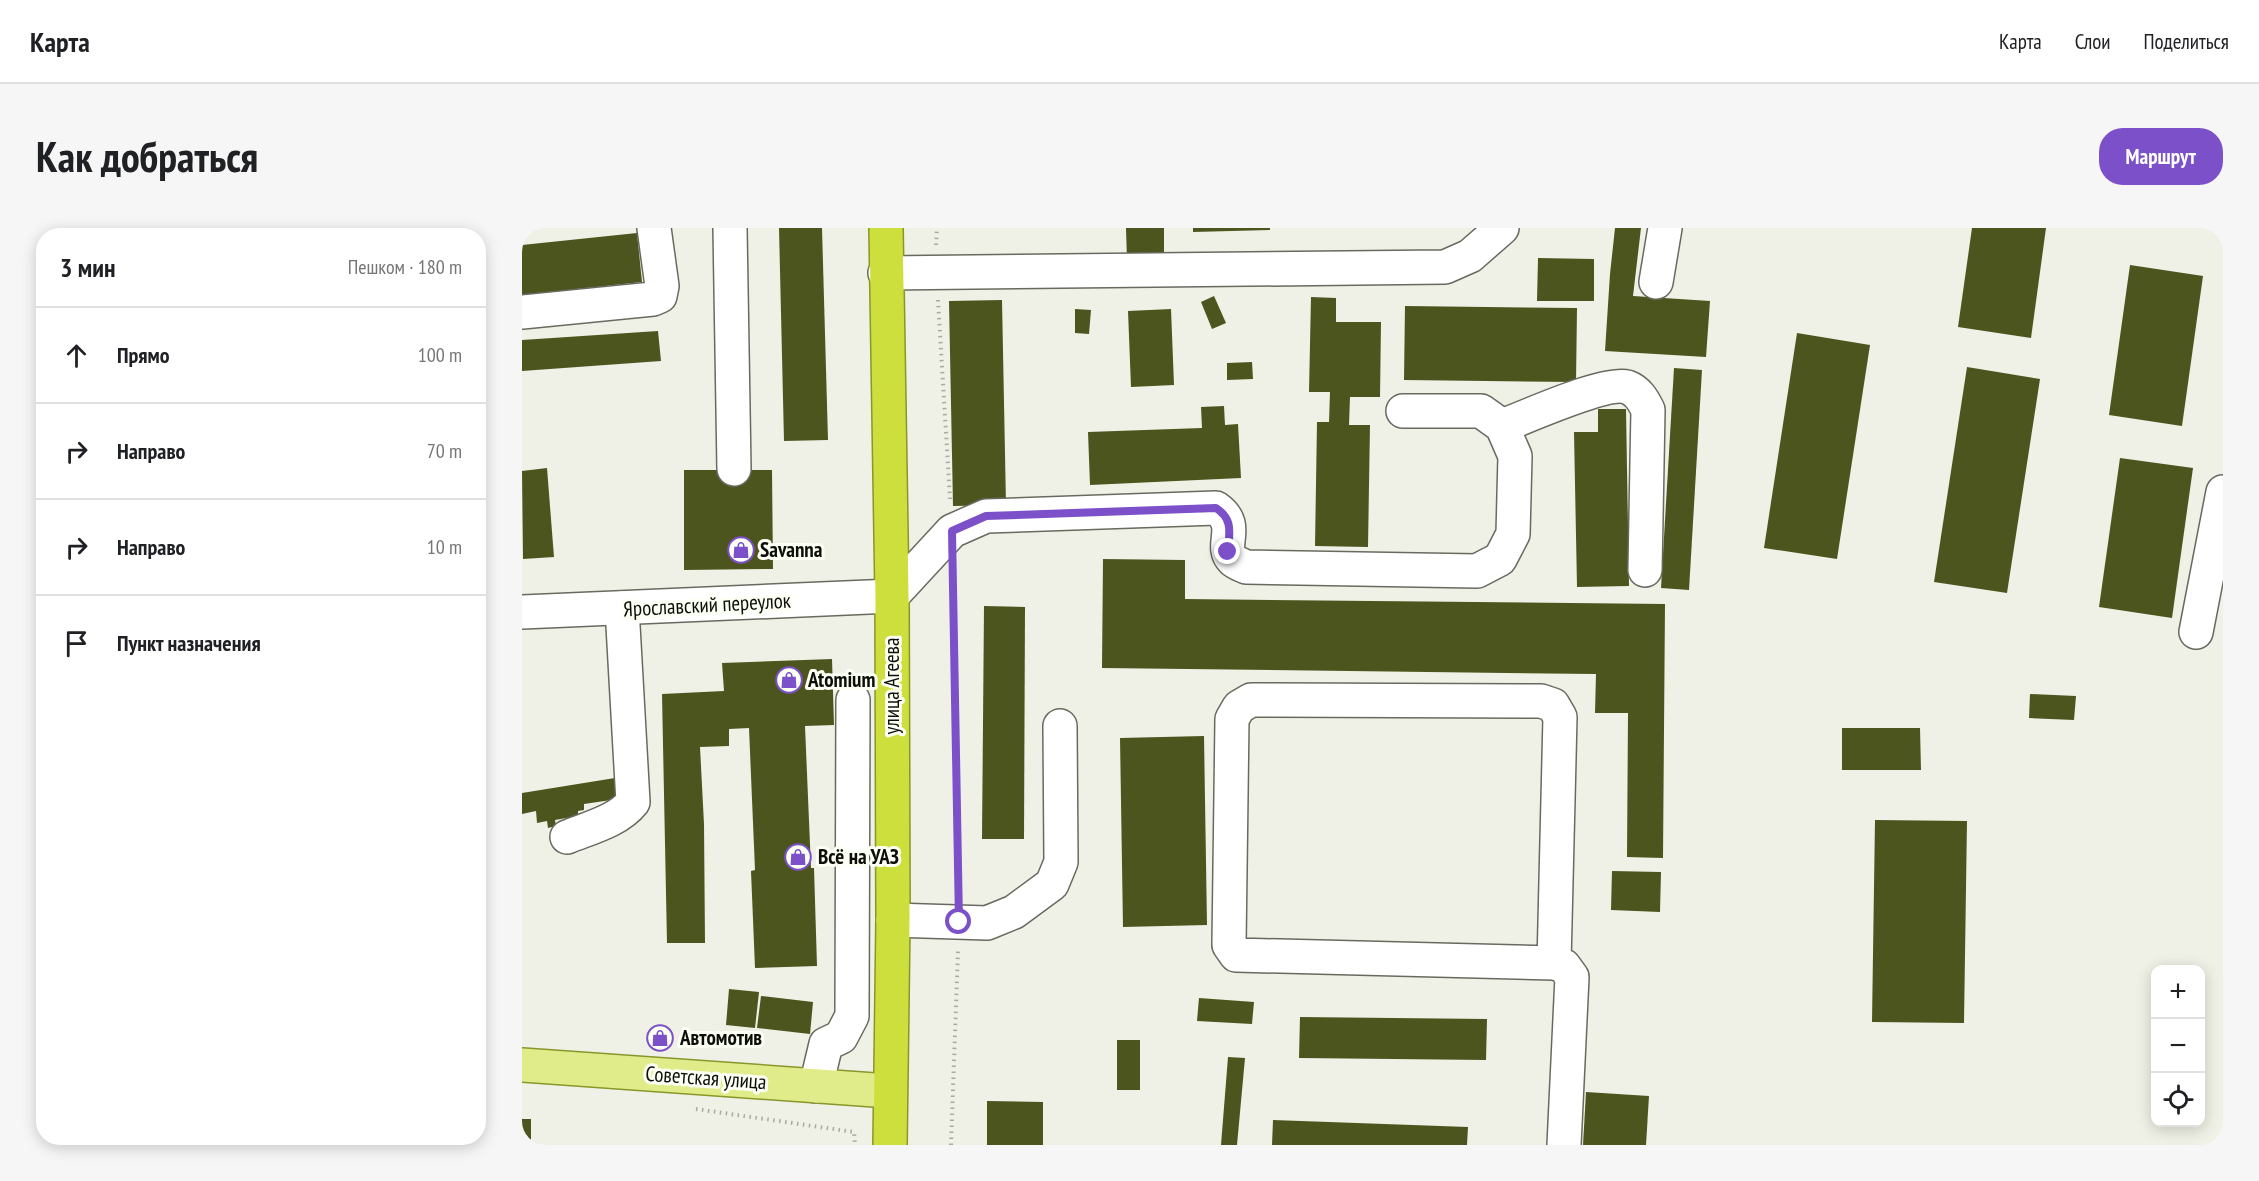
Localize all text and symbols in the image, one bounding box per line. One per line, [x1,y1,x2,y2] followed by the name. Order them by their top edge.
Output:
[30,23,90,60] text: Карта
[1999,28,2042,55] text: Карта
[2075,28,2110,55] text: Слои
[2143,28,2229,55] text: Поделиться
[2099,128,2223,185] button: Маршрут
[36,129,258,184] text: Как добраться
[60,251,115,284] text: 3 мин
[348,254,462,280] text: Пешком · 180 m
[60,339,93,372] icon: ahead
[117,341,170,369] text: Прямо
[418,342,462,368] text: 100 m
[60,435,93,468] icon: right
[117,437,185,465] text: Направо
[427,438,462,464] text: 70 m
[60,531,93,564] icon: right
[117,533,185,561] text: Направо
[427,534,462,560] text: 10 m
[726,535,756,565] shop icon: Savanna
[760,536,823,563] place label: Savanna
[1214,538,1240,564] route end
[623,587,791,622] street label: Ярославский переулок
[60,627,93,660] icon: arrive
[117,629,261,657] text: Пункт назначения
[878,638,905,734] street label: улица Агеева
[774,665,804,695] shop icon: Atomium
[807,666,875,693] place label: Atomium
[783,842,813,872] shop icon: Всё на УАЗ
[818,843,899,870] place label: Всё на УАЗ
[945,908,971,934] route start
[2151,965,2205,1127] map controls
[2151,965,2205,1019] button: +
[2151,1019,2205,1073] button: −
[645,1023,675,1053] shop icon: Автомотив
[679,1024,762,1051] place label: Автомотив
[645,1060,767,1095] street label: Советская улица
[2151,1073,2205,1127] button: locate

